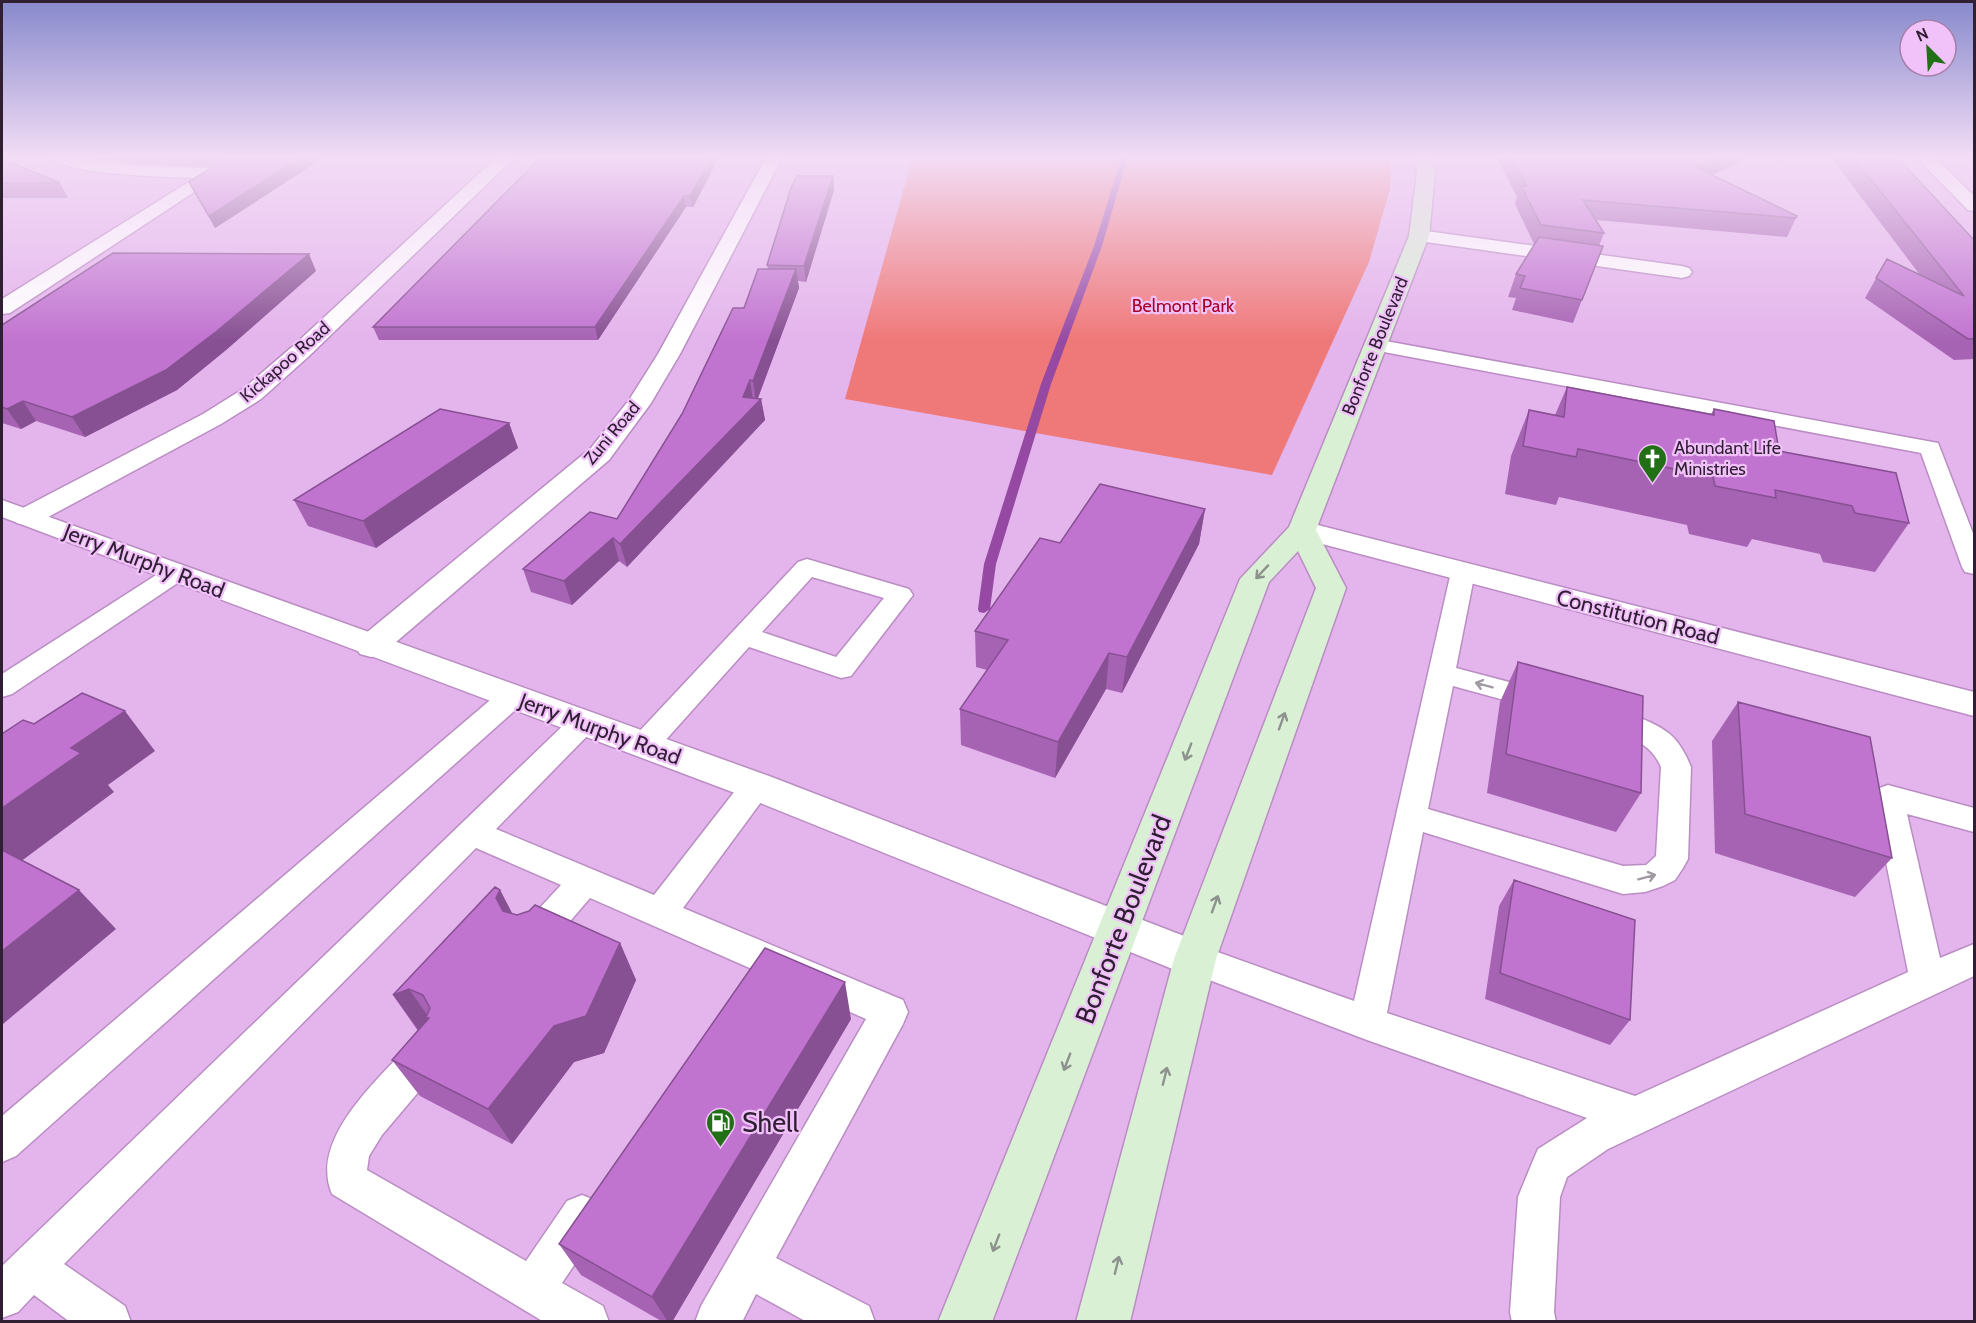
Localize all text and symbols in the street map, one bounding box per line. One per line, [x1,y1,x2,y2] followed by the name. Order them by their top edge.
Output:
[1898,18,1958,78] north arrow
[1913,24,1931,46] text: N
[1337,274,1413,418] street label: Bonforte Boulevard
[1132,295,1235,317] park label: Belmont Park
[235,317,335,407] street label: Kickapoo Road
[579,397,645,469] street label: Zuni Road
[1674,437,1781,480] place label: Abundant Life Ministries
[1637,442,1669,484] church icon: Abundant Life Ministries
[59,518,228,604] street label: Jerry Murphy Road
[1255,564,1269,579] one-way arrow
[1554,584,1722,650] street label: Constitution Road
[1475,678,1494,690] one-way arrow
[514,687,685,771] street label: Jerry Murphy Road
[1277,712,1288,731] one-way arrow
[1182,742,1193,761] one-way arrow
[1068,810,1178,1028] street label: Bonforte Boulevard
[1637,871,1656,883] one-way arrow
[1210,895,1221,914] one-way arrow
[1061,1052,1072,1070] one-way arrow
[1160,1067,1171,1086] one-way arrow
[705,1106,737,1148] fuel station icon: Shell
[742,1106,799,1139] place label: Shell
[990,1233,1001,1252] one-way arrow
[1112,1256,1123,1275] one-way arrow

